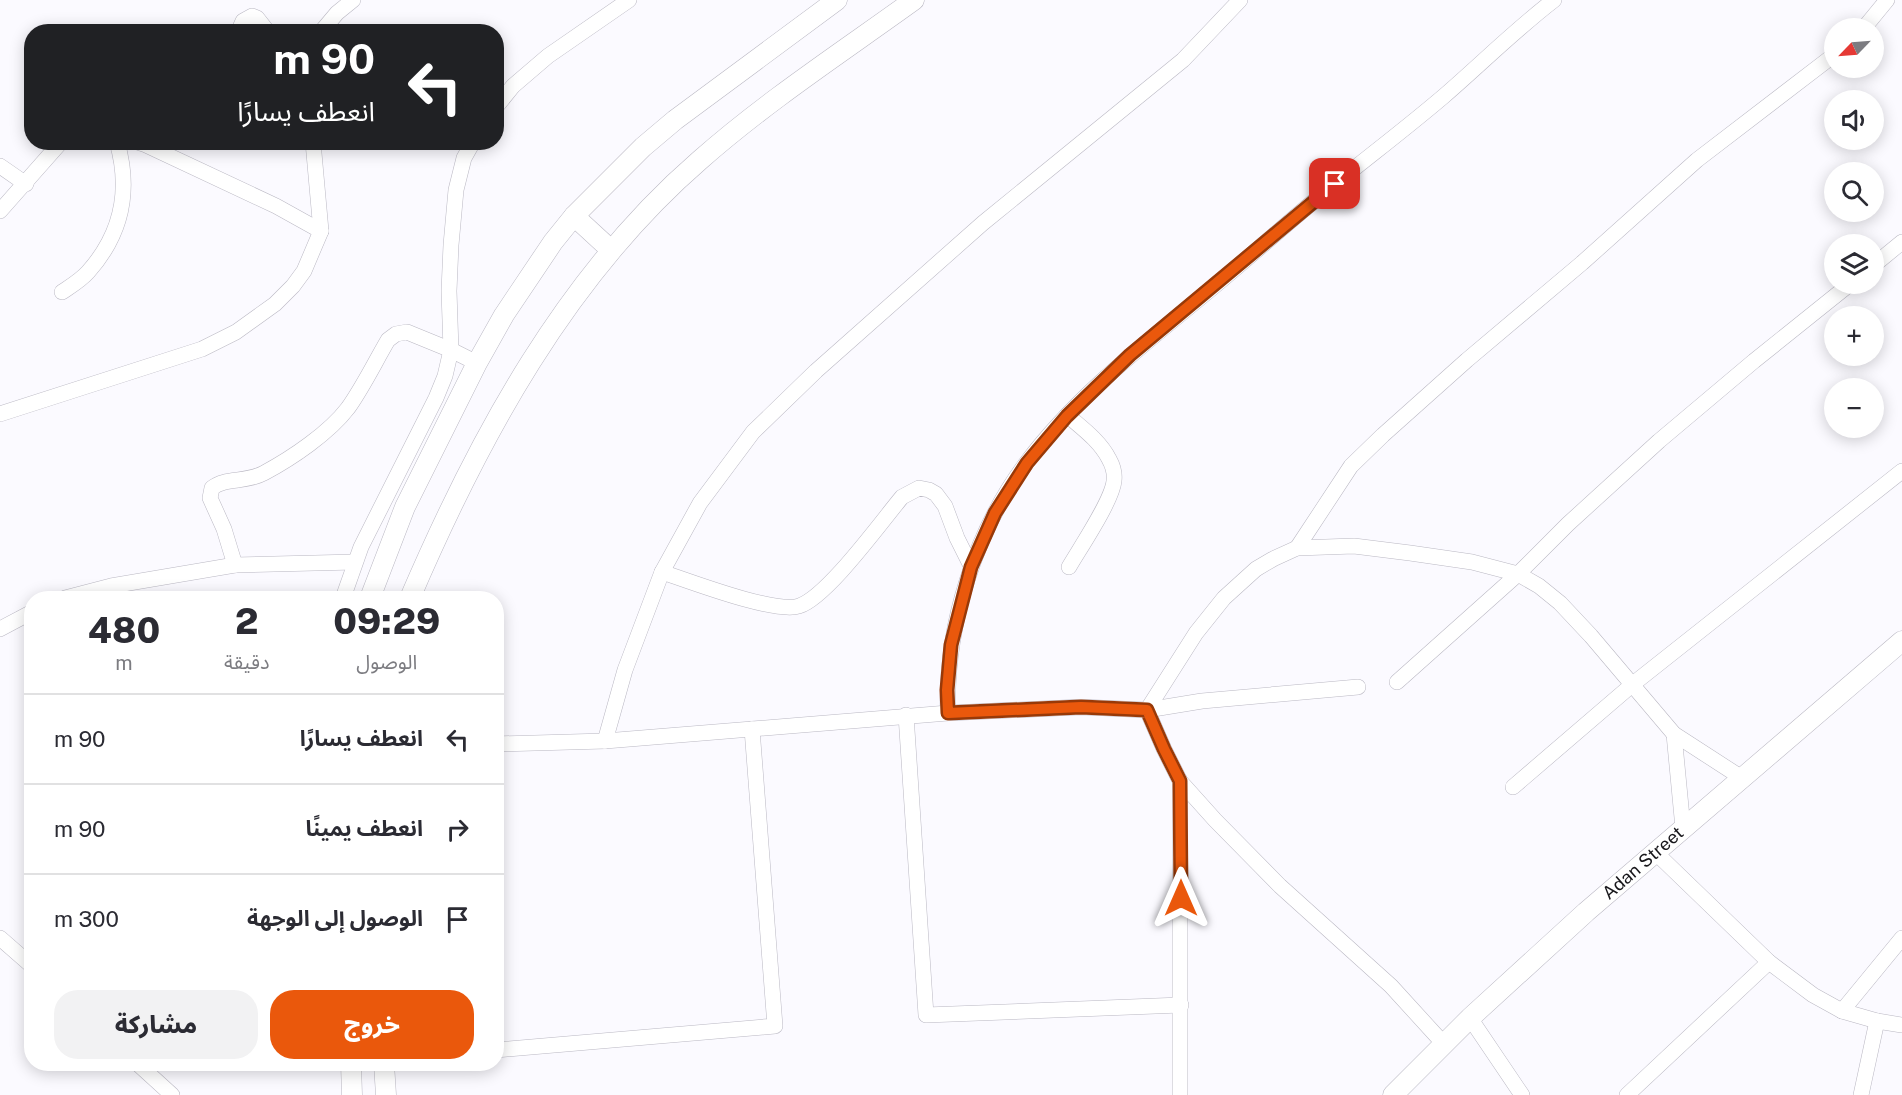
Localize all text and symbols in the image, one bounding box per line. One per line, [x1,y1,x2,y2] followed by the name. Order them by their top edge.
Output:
[1824,18,1884,78] north arrow
[1824,18,1884,438] map controls
[273,34,375,83] text: 90 m
[396,48,474,126] icon: left
[1824,90,1884,150] button: sound
[237,95,375,127] text: انعطف يسارًا
[1309,158,1360,209] pin
[1824,162,1884,222] button: search
[1318,167,1351,200] icon: arrive
[1824,234,1884,294] button: layers
[1824,306,1884,366] button: +
[1824,378,1884,438] button: −
[235,600,258,642] text: 2
[333,600,440,642] text: 09:29
[88,609,160,651] text: 480
[224,650,270,674] text: دقيقة
[356,650,417,674] text: الوصول
[115,651,133,675] text: m
[441,723,474,756] icon: left
[300,725,423,751] text: انعطف يسارًا
[54,726,105,752] text: 90 m
[441,813,474,846] icon: right
[306,815,423,841] text: انعطف يمينًا
[54,816,105,842] text: 90 m
[1598,822,1688,904] street label: Adan Street
[1149,866,1213,930] position arrow
[441,903,474,936] icon: arrive
[247,905,423,931] text: الوصول إلى الوجهة
[54,906,119,932] text: 300 m
[54,990,258,1059] button: مشاركة
[270,990,474,1059] button: خروج

